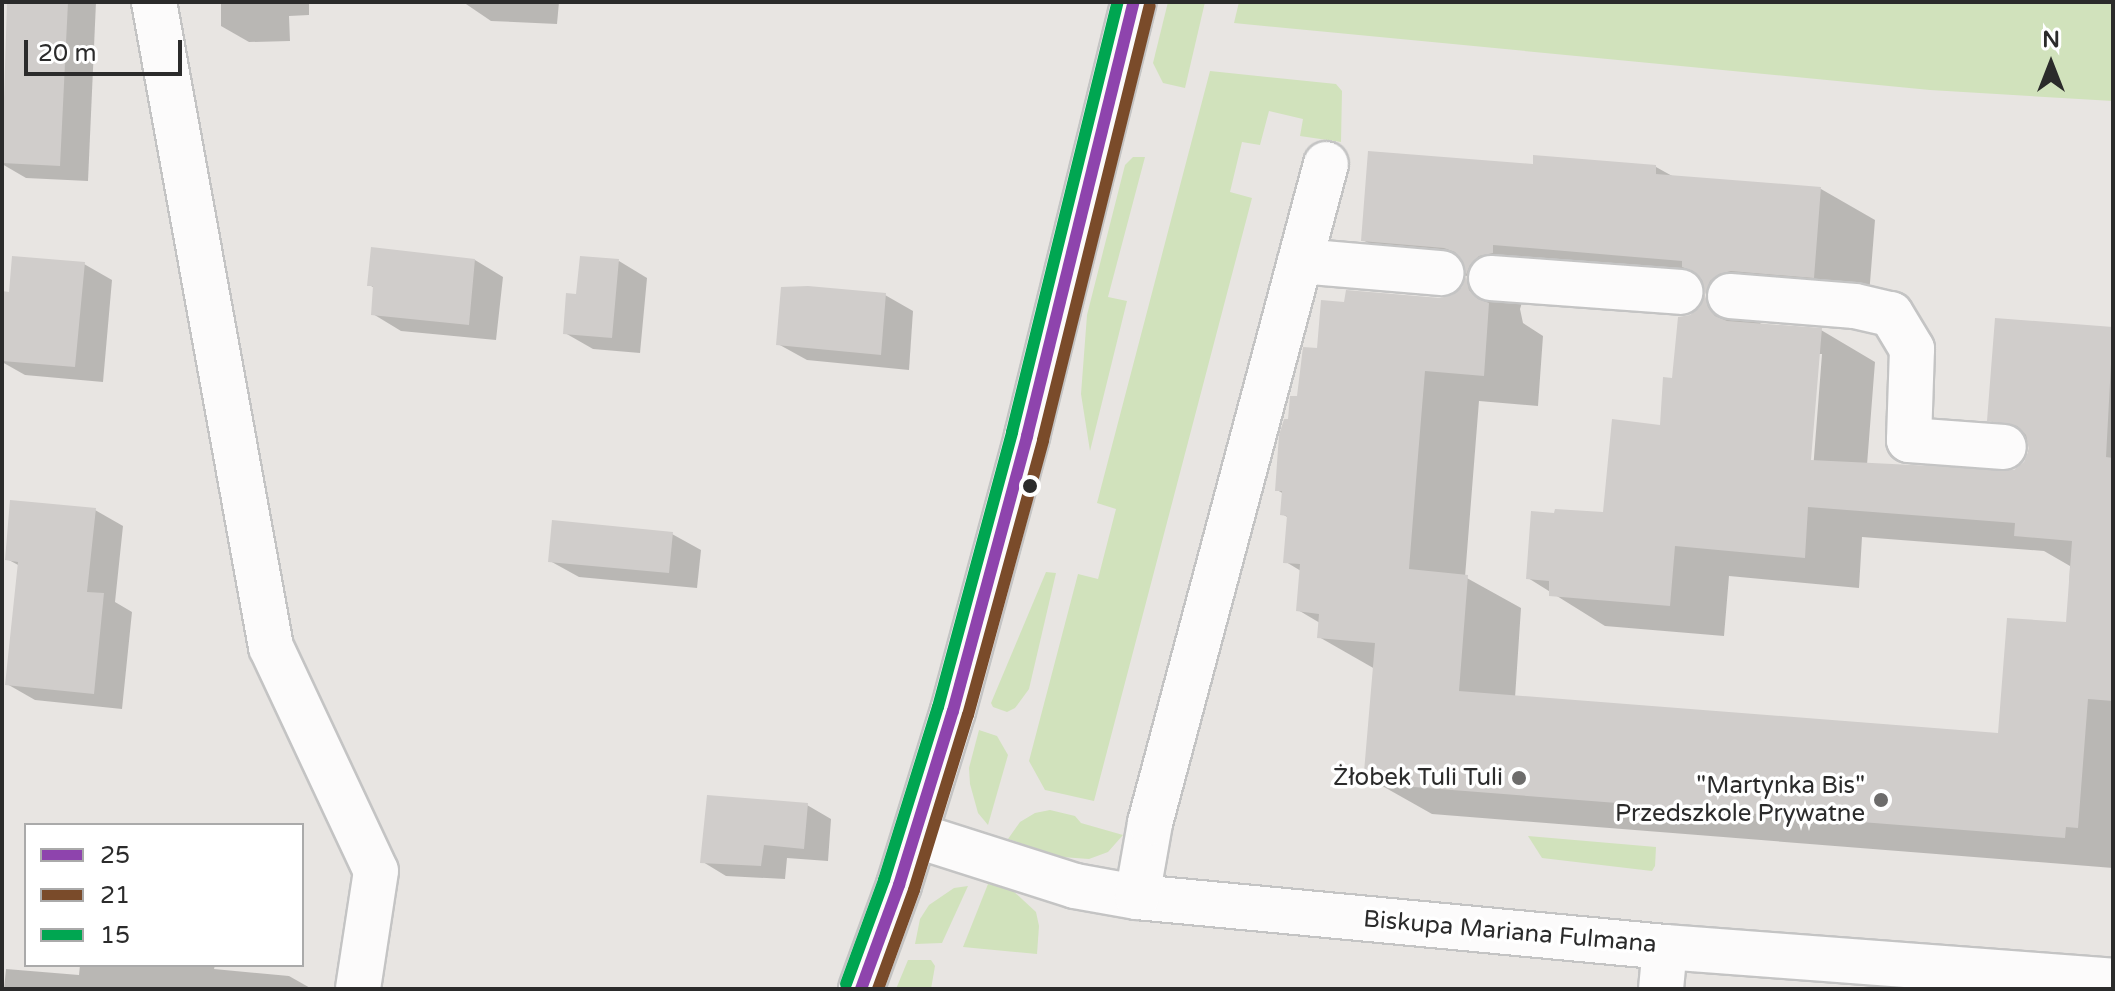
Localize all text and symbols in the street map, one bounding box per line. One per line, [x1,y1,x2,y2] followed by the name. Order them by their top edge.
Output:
[28,24,186,74] scale bar
[2011,24,2091,104] north arrow
[2042,27,2060,53] text: N
[38,39,96,68] text: 20 m
[1022,478,1038,494] unlabelled marker
[1333,764,1503,792] place label: Żłobek Tuli Tuli
[1510,769,1528,787] marker: Żłobek Tuli Tuli
[1615,772,1865,828] place label: "Martynka Bis" Przedszkole Prywatne
[1872,791,1890,809] marker: "Martynka Bis" Przedszkole Prywatne
[24,823,304,967] legend
[100,841,130,870] text: 25
[100,881,130,910] text: 21
[1362,905,1658,959] street label: Biskupa Mariana Fulmana
[100,921,130,950] text: 15

